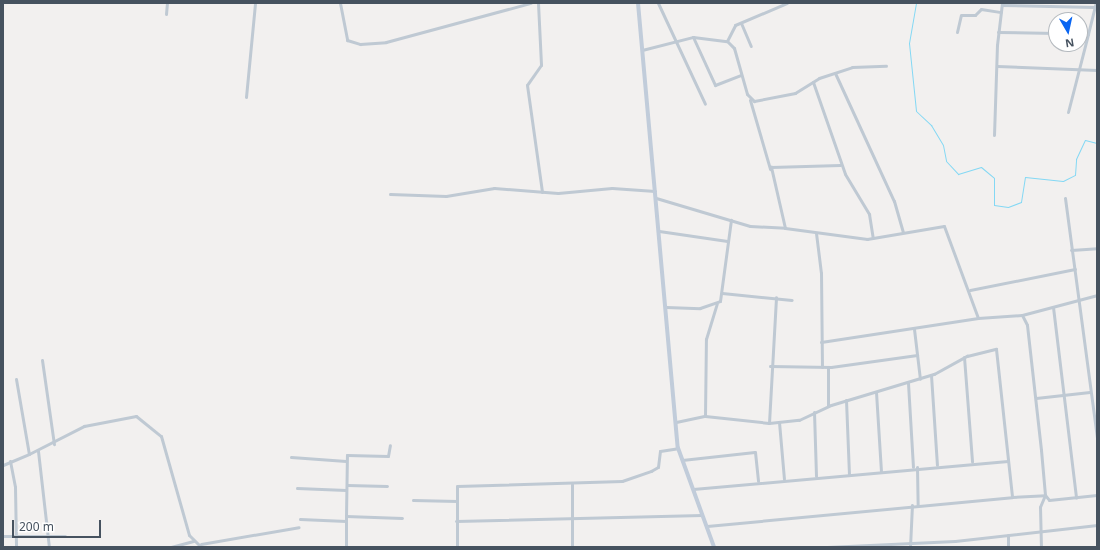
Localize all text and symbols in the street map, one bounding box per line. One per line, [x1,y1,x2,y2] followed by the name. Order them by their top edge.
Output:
[1048,12,1088,52] north arrow
[1064,35,1075,51] text: N
[14,512,103,538] scale bar
[19,518,54,535] text: 200 m

